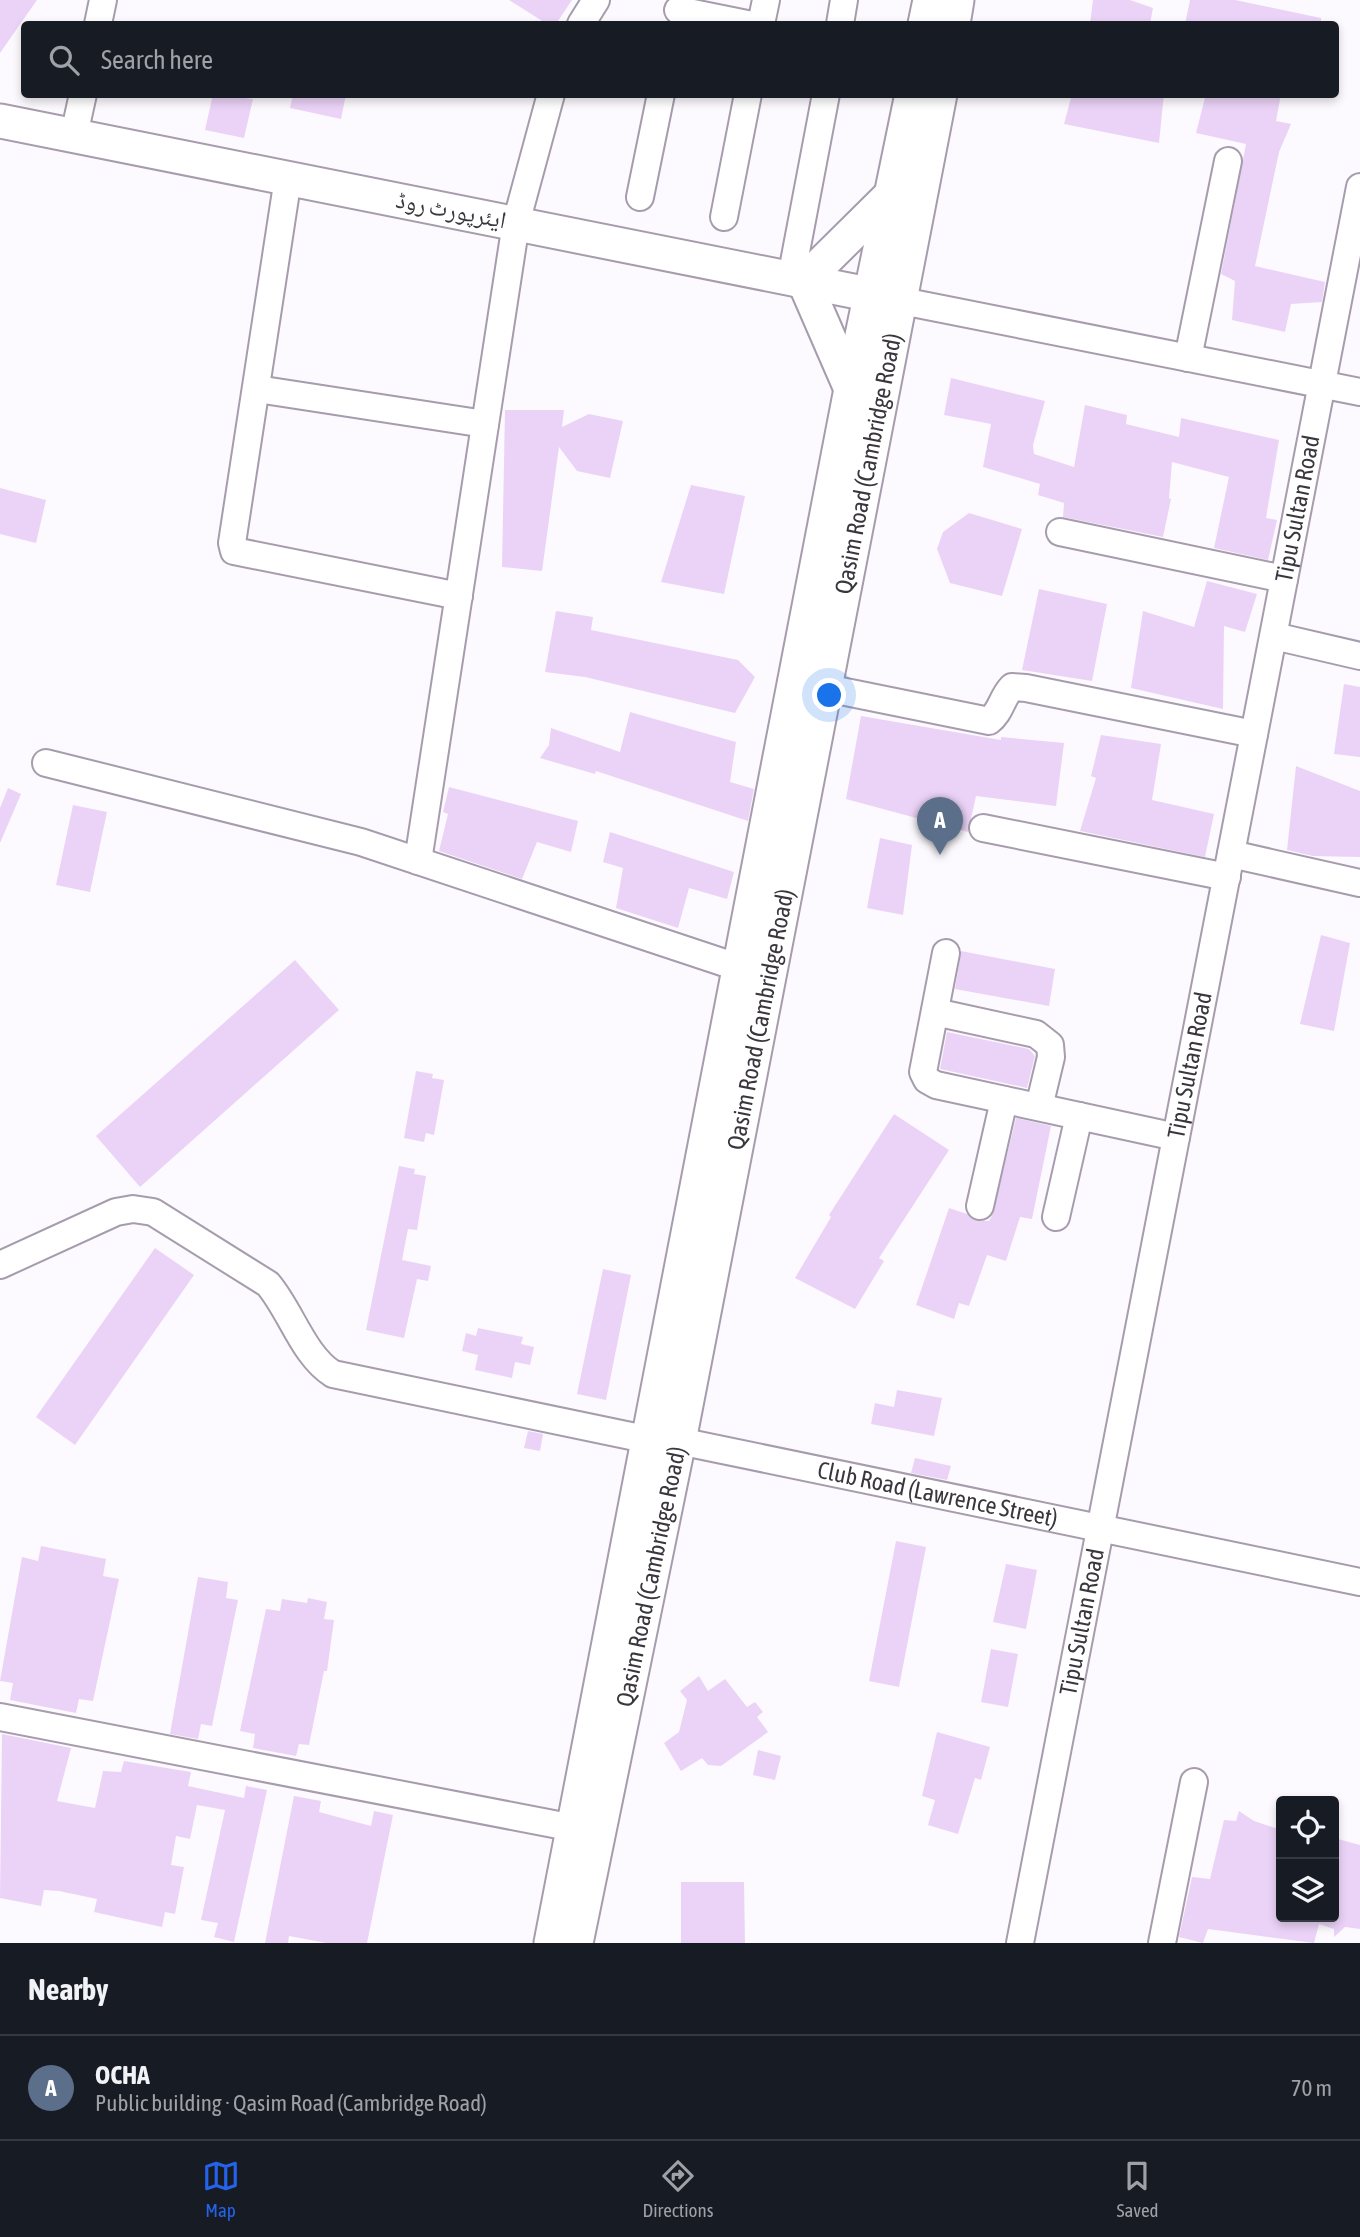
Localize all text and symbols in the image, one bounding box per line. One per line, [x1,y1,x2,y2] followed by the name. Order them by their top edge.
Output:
[21,21,1339,98] search box
[45,41,83,79] icon: search
[101,45,213,75] text: Search here
[394,186,508,235] street label: ایئرپورٹ روڈ
[829,331,906,596] street label: Qasim Road (Cambridge Road)
[1270,433,1325,584] street label: Tipu Sultan Road
[812,678,846,712] your location
[917,797,963,855] pin: A
[722,887,799,1152] street label: Qasim Road (Cambridge Road)
[1162,990,1217,1141] street label: Tipu Sultan Road
[611,1444,691,1709] street label: Qasim Road (Cambridge Road)
[815,1456,1060,1532] street label: Club Road (Lawrence Street)
[1054,1546,1109,1697] street label: Tipu Sultan Road
[1276,1796,1339,1922] map controls
[1276,1796,1339,1859] button: locate
[1276,1859,1339,1922] button: layers
[28,1972,108,2006] text: Nearby
[95,2060,150,2090] text: OCHA
[45,2075,57,2101] text: A
[1291,2075,1332,2101] text: 70 m
[95,2090,487,2116] text: Public building · Qasim Road (Cambridge Road)
[202,2157,240,2221] tab: Map
[643,2157,713,2221] tab: Directions
[1116,2157,1158,2221] tab: Saved

